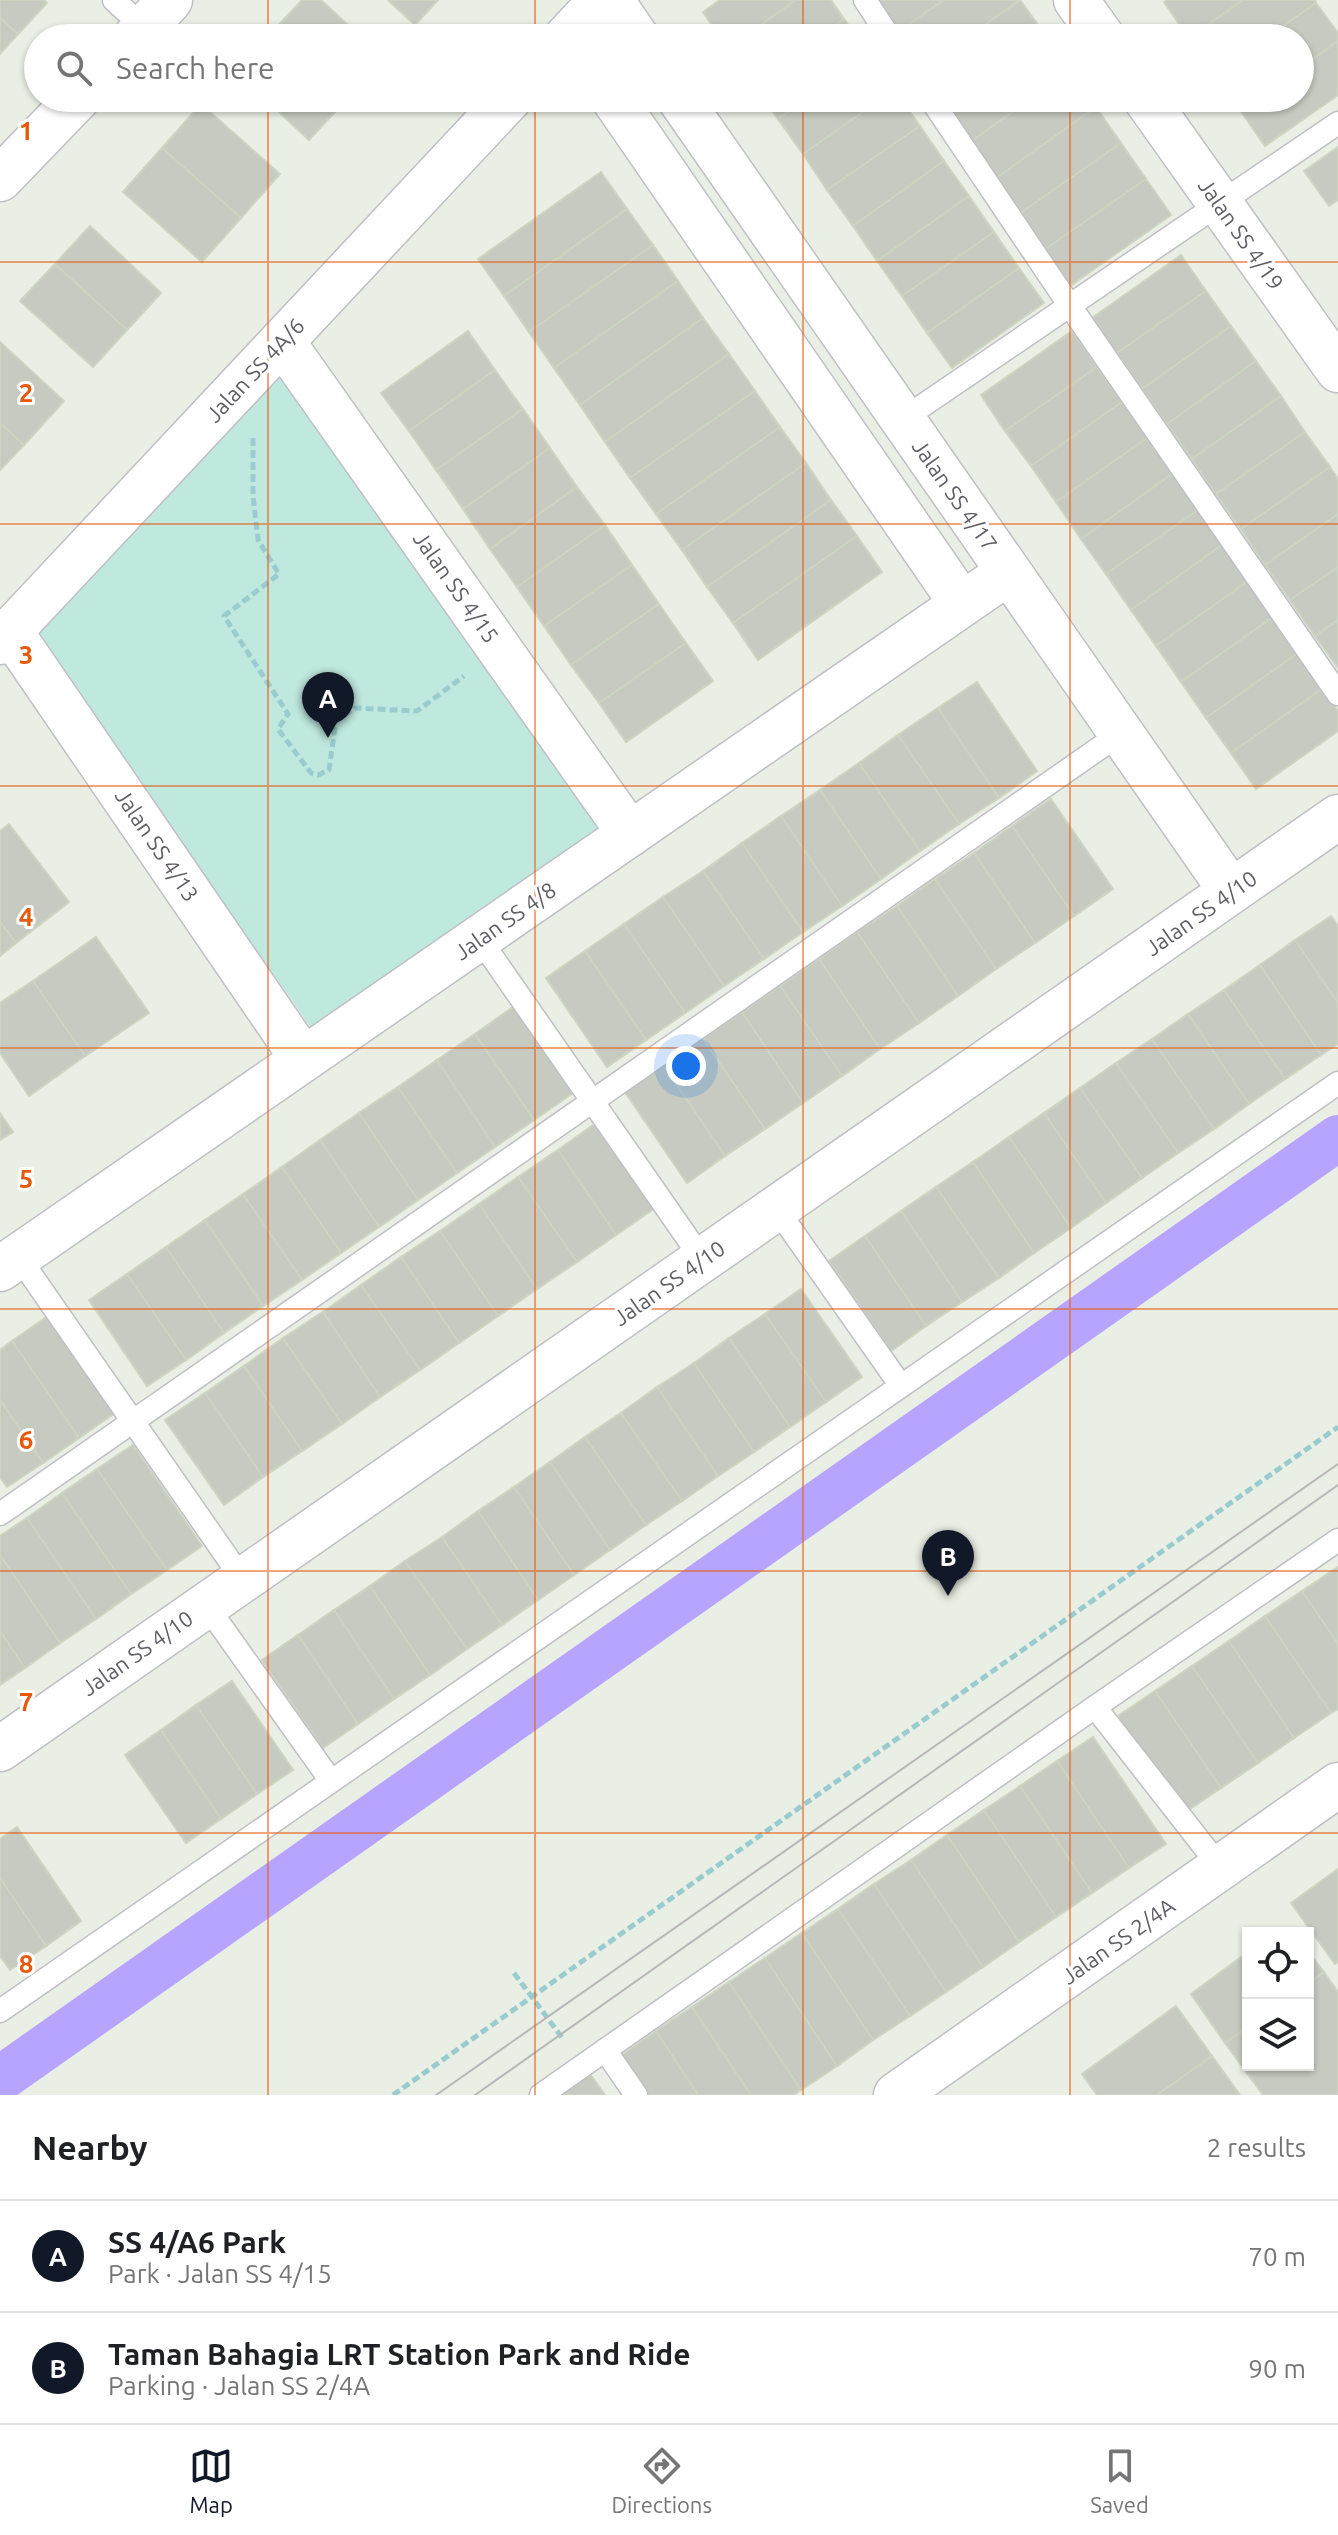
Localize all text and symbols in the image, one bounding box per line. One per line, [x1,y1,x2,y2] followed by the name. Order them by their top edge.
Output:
[24,24,1314,112] search box
[52,46,96,90] icon: search
[116,51,275,85] text: Search here
[19,116,33,145] text: 1
[1194,173,1289,294] street label: Jalan SS 4/19
[200,313,309,427] street label: Jalan SS 4A/6
[19,378,33,407] text: 2
[908,434,1003,555] street label: Jalan SS 4/17
[409,526,504,647] street label: Jalan SS 4/15
[19,640,33,669] text: 3
[302,672,354,738] pin: A
[111,784,204,906] street label: Jalan SS 4/13
[1140,865,1261,960] street label: Jalan SS 4/10
[449,877,560,965] street label: Jalan SS 4/8
[19,902,33,931] text: 4
[666,1046,706,1086] your location
[19,1164,33,1193] text: 5
[608,1235,729,1330] street label: Jalan SS 4/10
[19,1425,33,1454] text: 6
[922,1530,974,1596] pin: B
[76,1605,197,1700] street label: Jalan SS 4/10
[19,1687,33,1716] text: 7
[1056,1892,1180,1989] street label: Jalan SS 2/4A
[1242,1927,1314,2071] map controls
[1242,1927,1314,1999] button: locate
[19,1949,33,1978] text: 8
[1242,1999,1314,2071] button: layers
[32,2128,147,2166] text: Nearby
[1207,2133,1306,2162] text: 2 results
[108,2225,286,2259] text: SS 4/A6 Park
[49,2242,67,2271] text: A
[1248,2242,1306,2271] text: 70 m
[108,2259,332,2288] text: Park · Jalan SS 4/15
[108,2337,691,2371] text: Taman Bahagia LRT Station Park and Ride
[49,2354,67,2383] text: B
[1248,2354,1306,2383] text: 90 m
[108,2371,370,2400] text: Parking · Jalan SS 2/4A
[189,2444,233,2517] tab: Map
[611,2444,712,2517] tab: Directions
[1090,2444,1149,2517] tab: Saved

